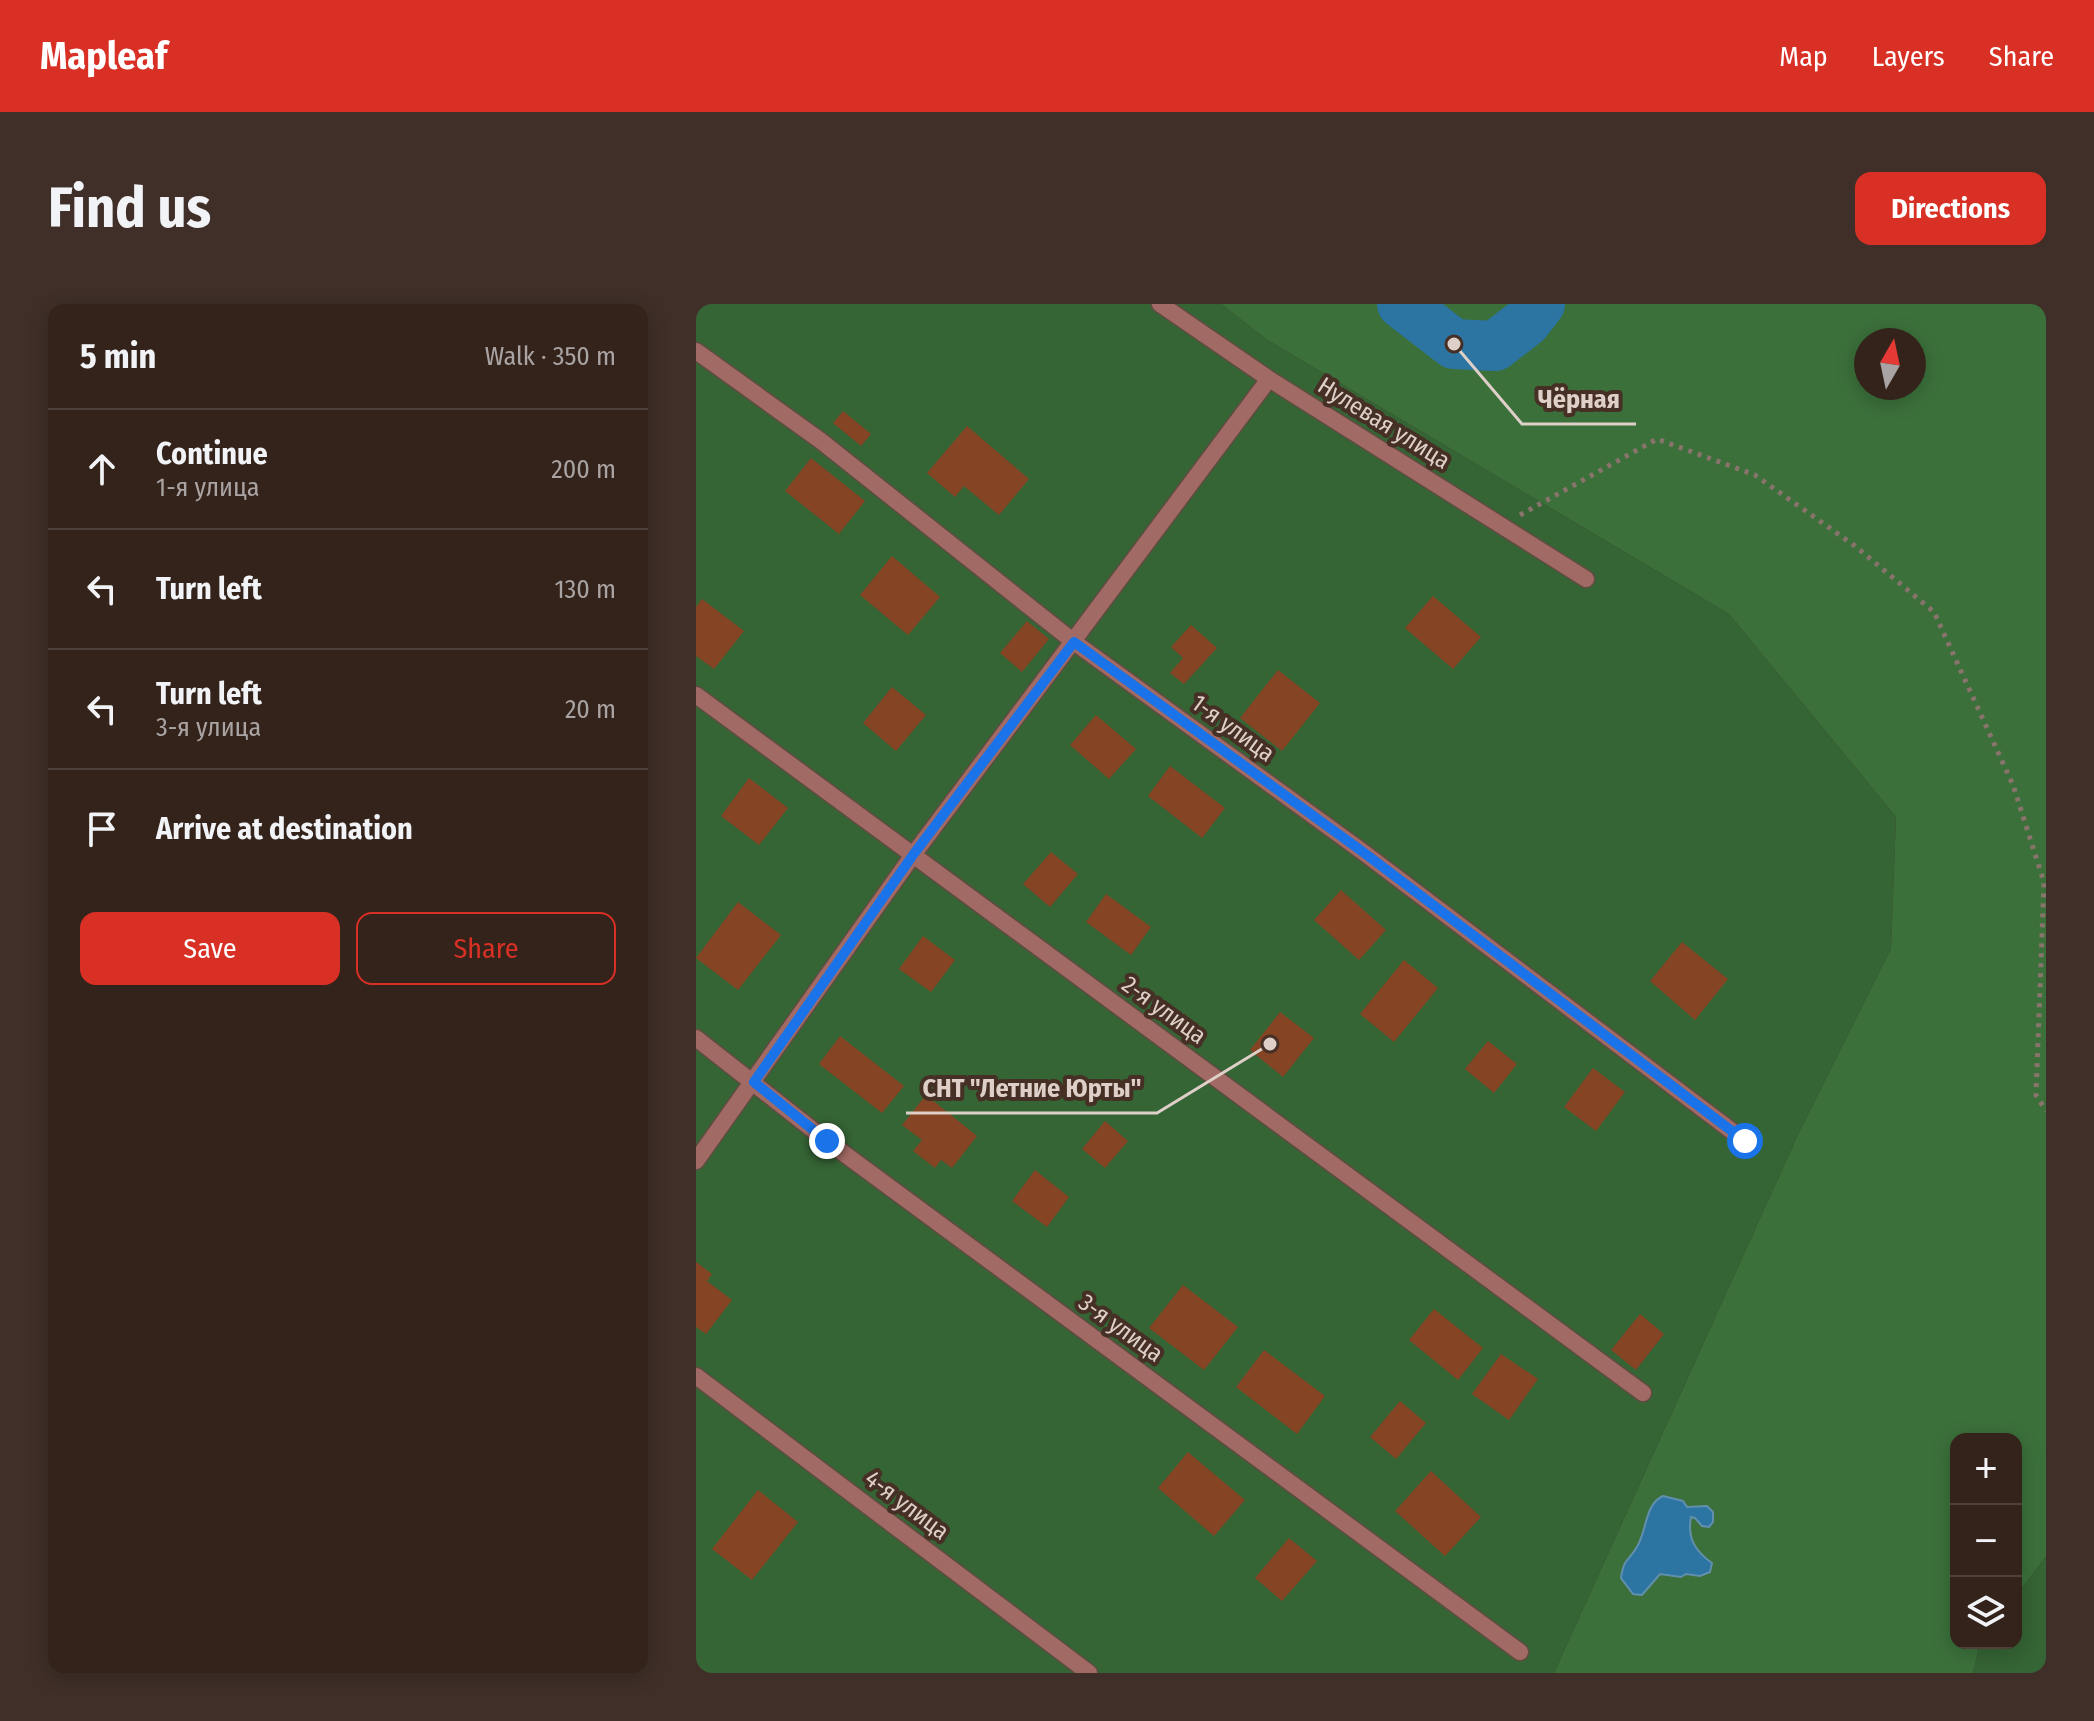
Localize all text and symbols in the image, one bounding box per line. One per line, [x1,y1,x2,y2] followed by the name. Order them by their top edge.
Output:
[40,33,167,79] text: Mapleaf
[1779,40,1828,73] text: Map
[1872,40,1945,73] text: Layers
[1989,40,2054,73] text: Share
[1855,172,2046,245] button: Directions
[48,175,211,242] text: Find us
[1854,328,1926,400] north arrow
[80,336,156,377] text: 5 min
[485,341,616,372] text: Walk · 350 m
[1313,371,1455,475] street label: Нулевая улица
[1522,374,1636,424] callout: Чёрная
[1538,384,1620,415] text: Чёрная
[156,436,268,472] text: Continue
[80,447,124,491] icon: ahead
[551,454,616,485] text: 200 m
[156,472,260,503] text: 1-я улица
[80,567,124,611] icon: left
[156,571,262,607] text: Turn left
[554,574,616,605] text: 130 m
[156,676,262,712] text: Turn left
[80,687,124,731] icon: left
[1186,689,1280,767] street label: 1-я улица
[565,694,616,725] text: 20 m
[156,712,261,743] text: 3-я улица
[80,807,124,851] icon: arrive
[156,811,413,847] text: Arrive at destination
[80,912,340,985] button: Save
[356,912,616,985] button: Share
[1117,970,1211,1050] street label: 2-я улица
[906,1063,1157,1113] callout: СНТ "Летние Юрты"
[922,1073,1142,1104] text: СНТ "Летние Юрты"
[809,1123,845,1159] route end
[1727,1123,1763,1159] route start
[1074,1288,1168,1368] street label: 3-я улица
[1950,1433,2022,1649] map controls
[1950,1433,2022,1505] button: +
[860,1464,954,1546] street label: 4-я улица
[1950,1505,2022,1577] button: −
[1950,1577,2022,1649] button: layers

